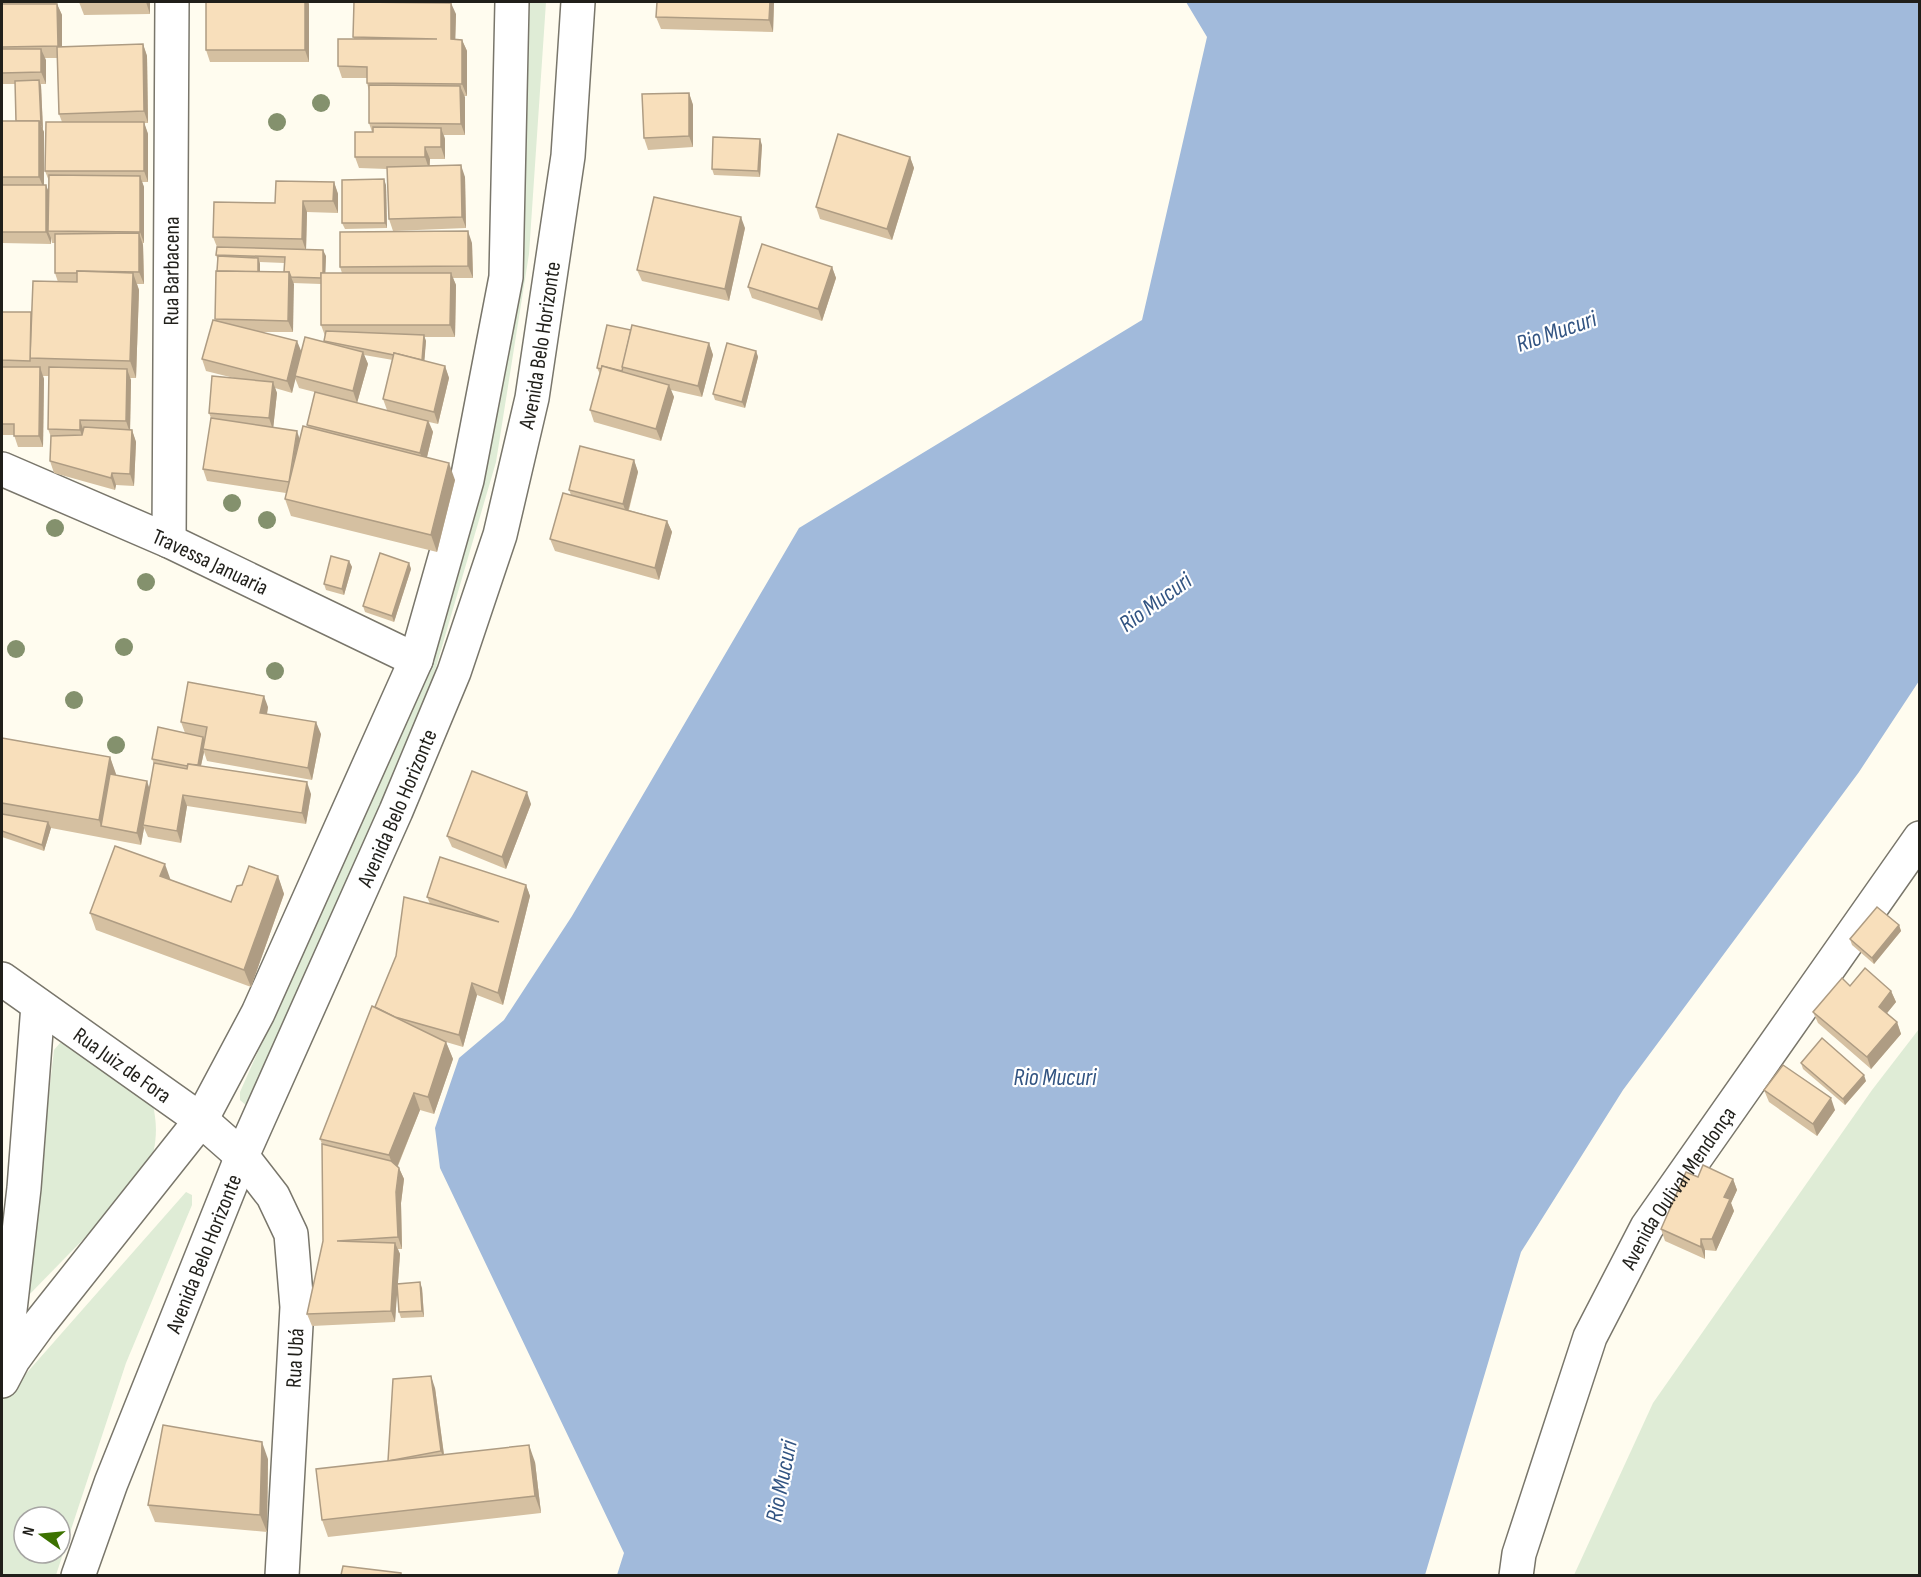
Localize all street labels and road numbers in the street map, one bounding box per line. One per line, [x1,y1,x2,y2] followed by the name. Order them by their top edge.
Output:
[158,216,186,326] street label: Rua Barbacena
[513,260,567,433] street label: Avenida Belo Horizonte
[148,523,272,602] street label: Travessa Januaria
[352,725,444,892] street label: Avenida Belo Horizonte
[68,1022,176,1110] street label: Rua Juiz de Fora
[1615,1102,1742,1275] street label: Avenida Oulival Mendonça
[160,1171,248,1338] street label: Avenida Belo Horizonte
[280,1328,311,1389] street label: Rua Ubá

